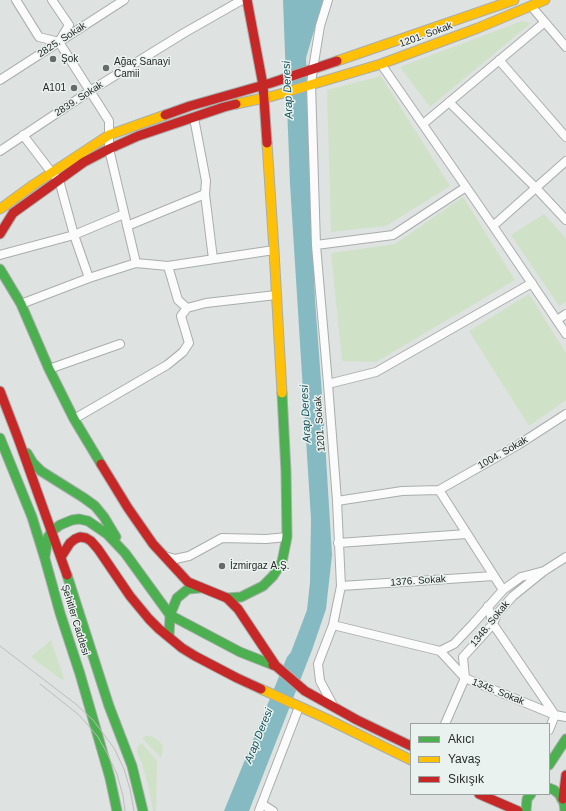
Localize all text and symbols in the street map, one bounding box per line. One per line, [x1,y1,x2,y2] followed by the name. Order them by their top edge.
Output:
[35,20,89,60] street label: 2825. Sokak
[398,20,454,50] street label: 1201. Sokak
[61,53,78,65] place label: Şok
[48,54,58,64] marker: Şok
[114,56,170,80] place label: Ağaç Sanayi Camii
[280,61,296,119] water label: Arap Deresi
[101,63,111,73] marker: Ağaç Sanayi Camii
[52,79,106,119] street label: 2839. Sokak
[43,82,66,94] place label: A101
[69,83,79,93] marker: A101
[298,385,314,443] water label: Arap Deresi
[312,396,328,452] street label: 1201. Sokak
[476,434,530,472] street label: 1004. Sokak
[230,560,289,572] place label: İzmirgaz A.Ş.
[217,561,227,571] marker: İzmirgaz A.Ş.
[390,573,446,589] street label: 1376. Sokak
[59,583,91,657] street label: Şehitler Caddesi
[468,599,512,649] street label: 1348. Sokak
[470,676,526,708] street label: 1345. Sokak
[242,707,276,765] water label: Arap Deresi
[410,723,550,795] legend
[448,732,475,746] text: Akıcı
[448,752,480,766] text: Yavaş
[448,772,484,786] text: Sıkışık

